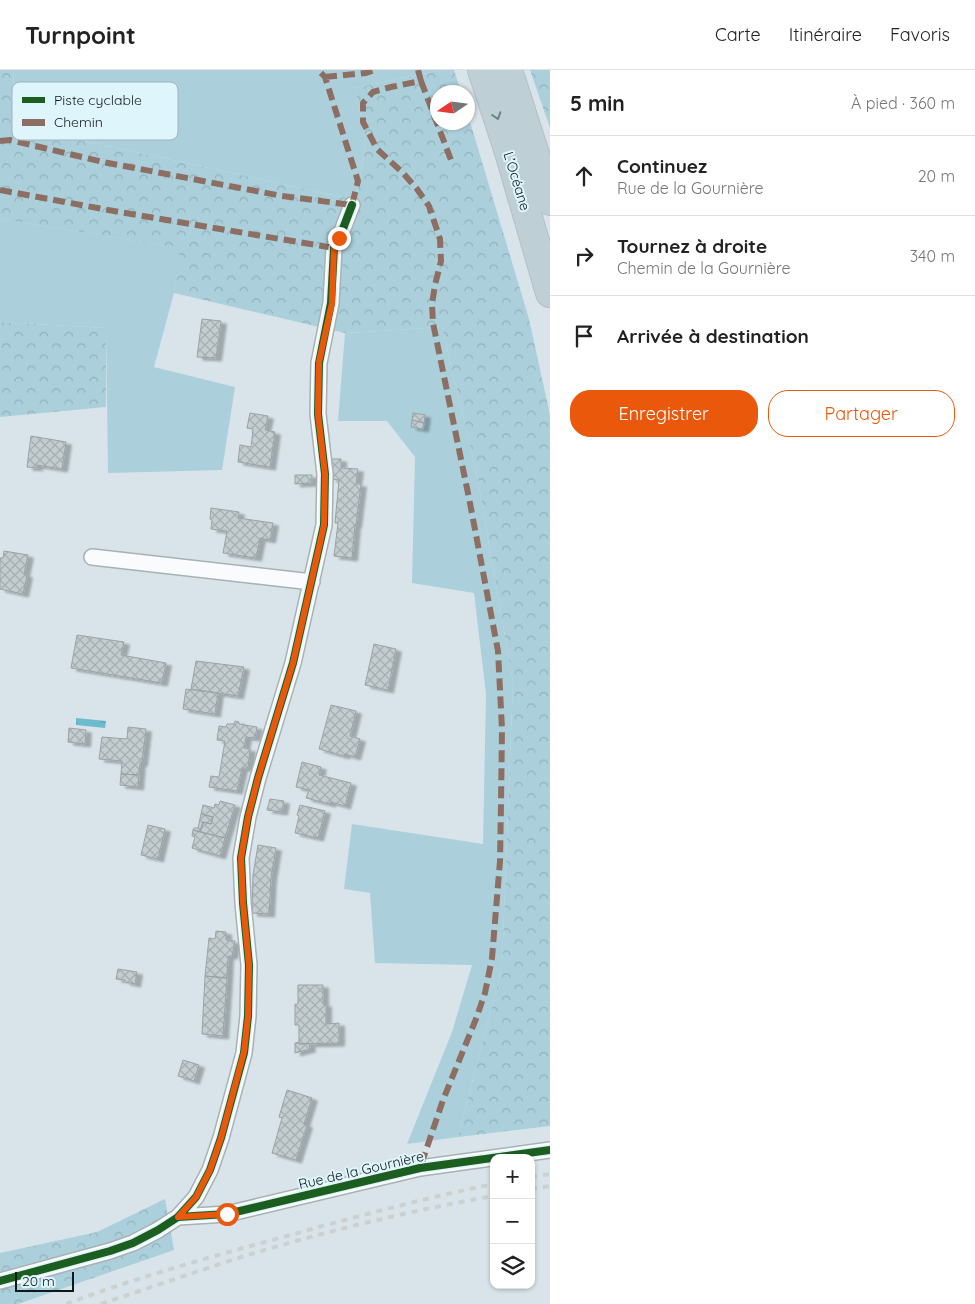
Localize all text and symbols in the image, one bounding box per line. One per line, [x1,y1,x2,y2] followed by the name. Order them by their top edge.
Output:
[25,20,136,50] text: Turnpoint
[715,23,761,46] text: Carte
[789,23,862,46] text: Itinéraire
[890,23,950,46] text: Favoris
[12,82,178,140] legend
[430,85,475,130] north arrow
[570,90,625,116] text: 5 min
[54,91,142,109] text: Piste cyclable
[851,93,955,113] text: À pied · 360 m
[491,112,501,120] one-way arrow
[54,113,103,131] text: Chemin
[500,149,535,213] street label: L’Océane
[617,154,707,178] text: Continuez
[570,162,598,190] icon: ahead
[918,166,955,186] text: 20 m
[617,178,764,198] text: Rue de la Gournière
[328,227,351,250] route end
[617,234,767,258] text: Tournez à droite
[570,242,598,270] icon: right
[910,246,955,266] text: 340 m
[617,258,791,278] text: Chemin de la Gournière
[570,322,598,350] icon: arrive
[617,324,809,348] text: Arrivée à destination
[570,390,758,437] button: Enregistrer
[768,390,955,437] button: Partager
[297,1147,426,1193] street label: Rue de la Gournière
[490,1154,535,1289] map controls
[490,1154,535,1199] button: +
[490,1199,535,1244] button: −
[216,1203,239,1226] route start
[490,1244,535,1289] button: layers
[15,1269,74,1292] scale bar
[22,1272,55,1290] text: 20 m

